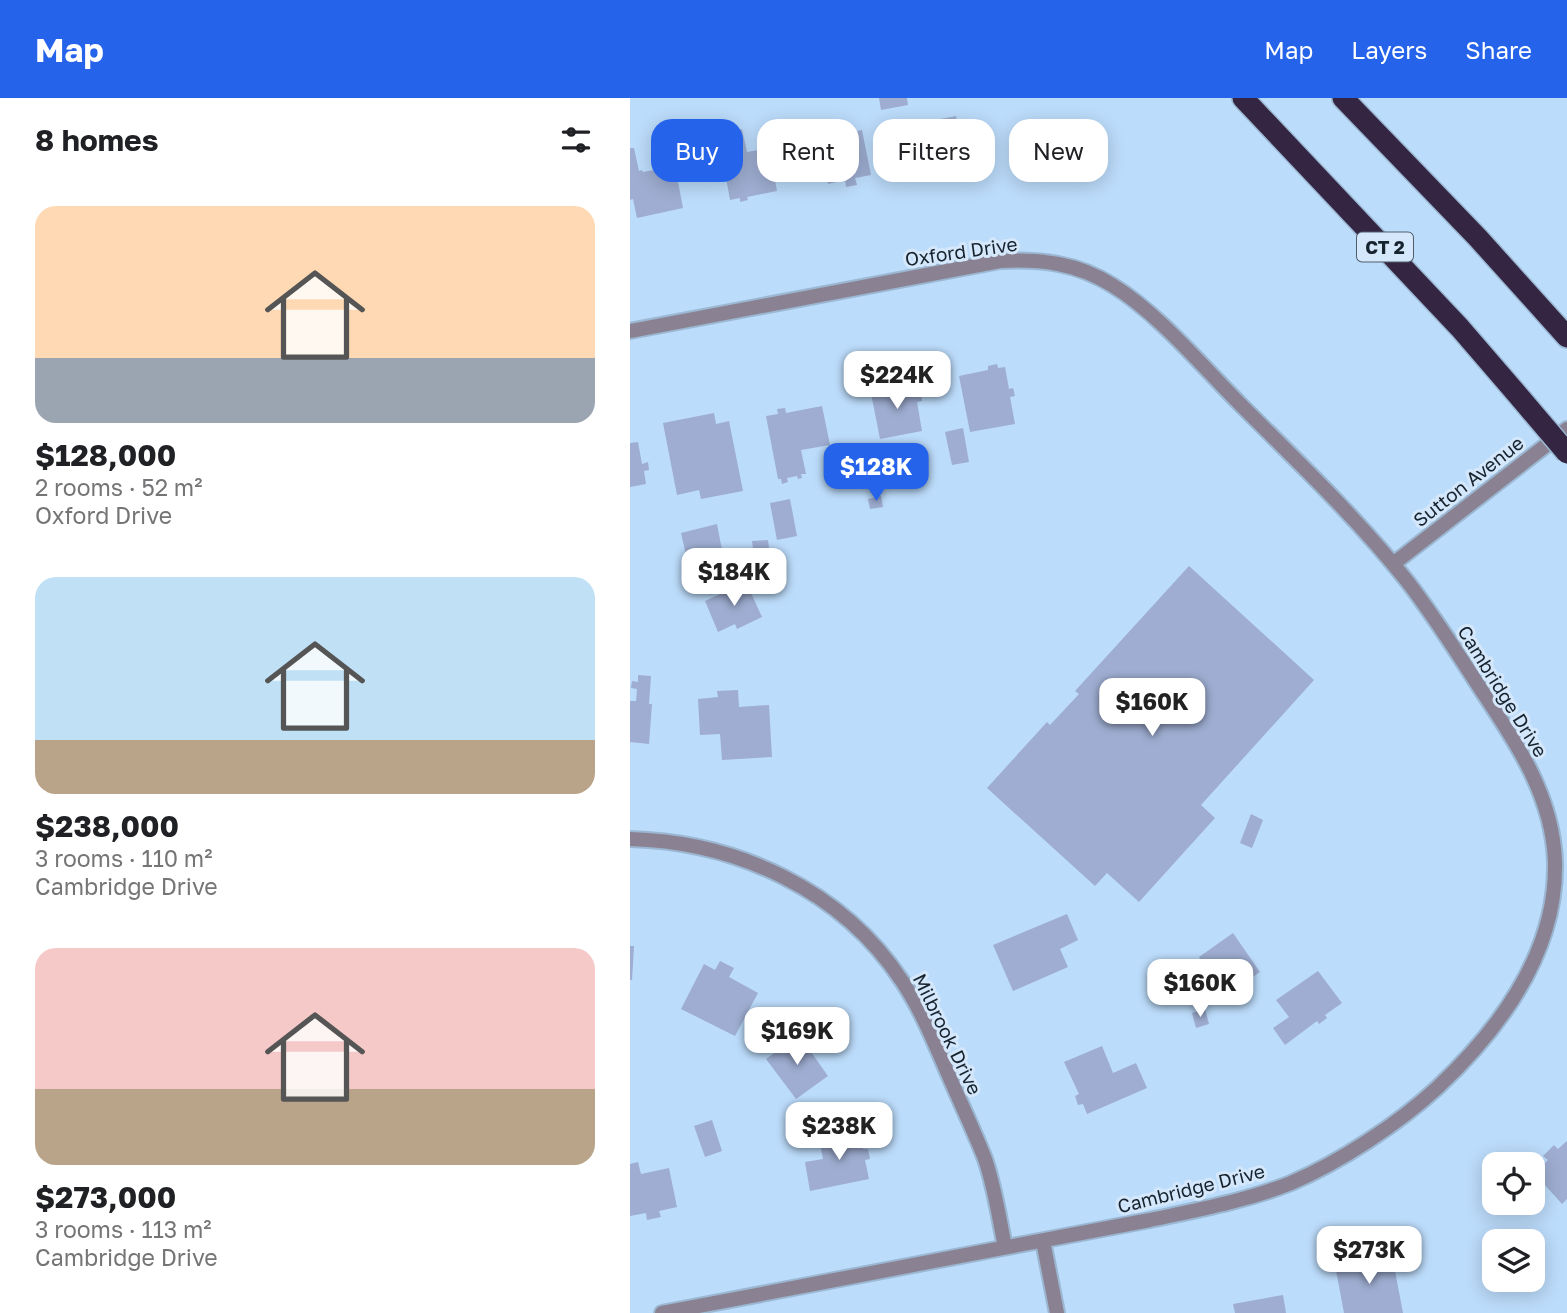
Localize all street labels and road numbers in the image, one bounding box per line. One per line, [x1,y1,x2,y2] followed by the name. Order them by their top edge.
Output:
[903,232,1019,270] street label: Oxford Drive
[1357,232,1413,262] road number: CT 2
[1408,431,1528,531] street label: Sutton Avenue
[1453,621,1553,761] street label: Cambridge Drive
[909,970,987,1098] street label: Milbrook Drive
[1115,1159,1267,1217] street label: Cambridge Drive

